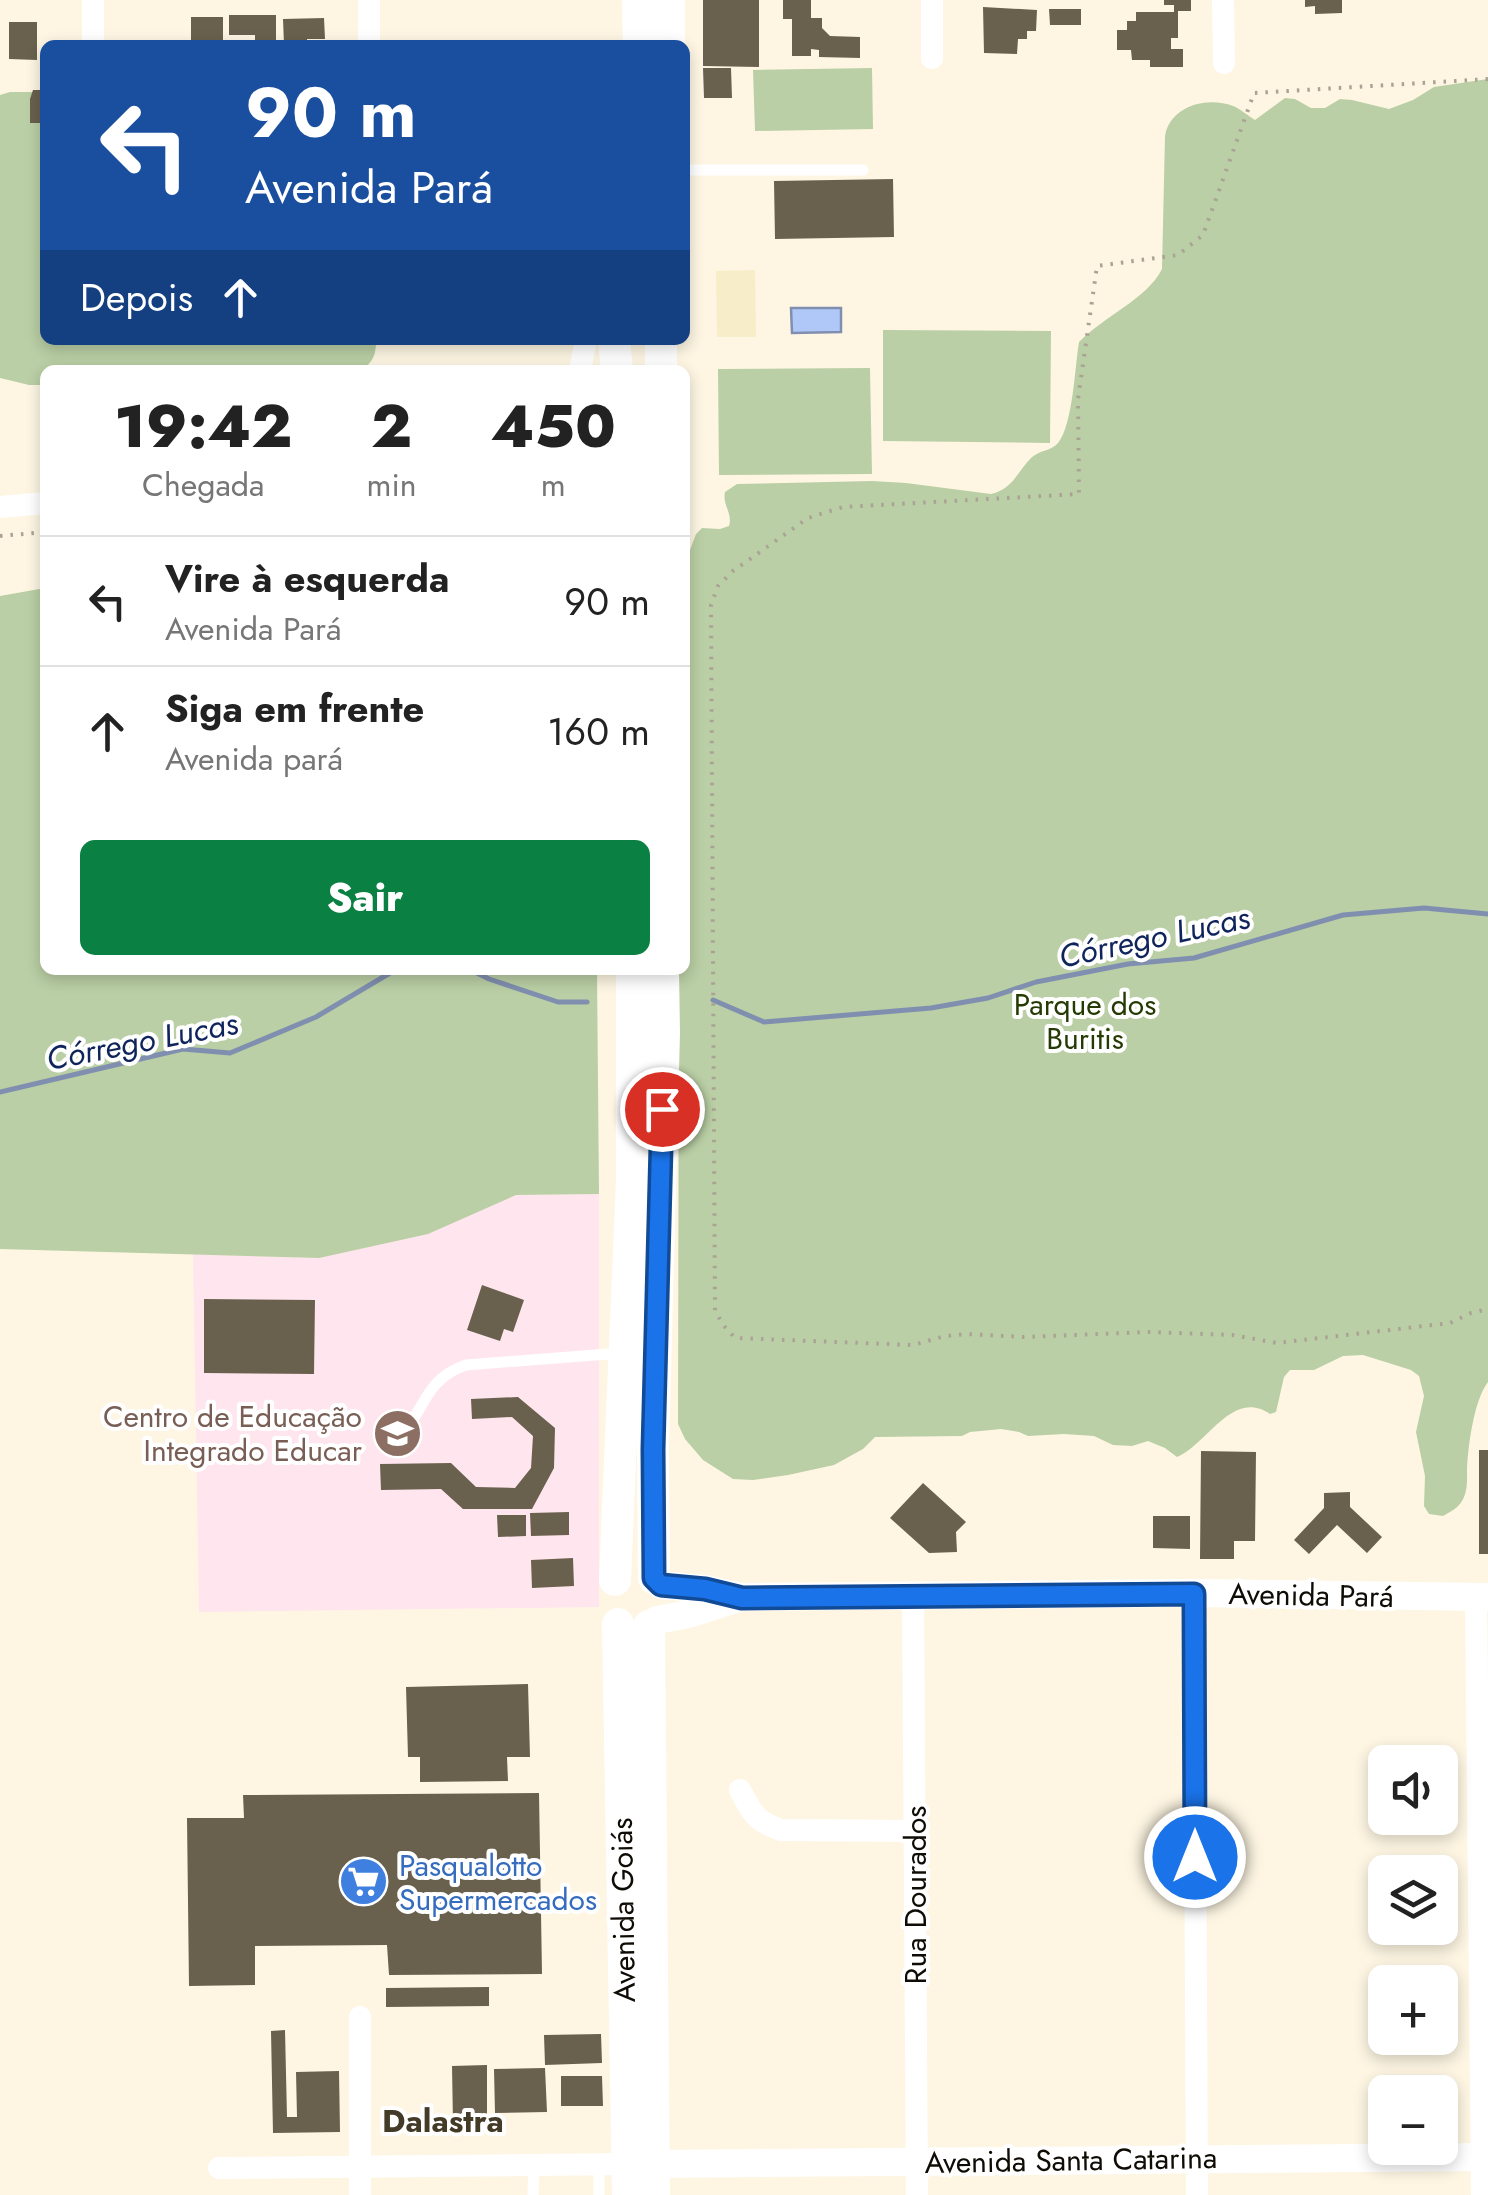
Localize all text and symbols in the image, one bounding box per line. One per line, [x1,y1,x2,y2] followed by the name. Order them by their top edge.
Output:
[245,62,417,163] text: 90 m
[80,80,210,210] icon: left
[245,155,493,220] text: Avenida Pará
[80,270,193,325] text: Depois
[213,270,268,325] icon: ahead
[114,383,292,470] text: 19:42
[371,383,412,470] text: 2
[491,383,616,470] text: 450
[142,462,264,508] text: Chegada
[367,462,417,508] text: min
[541,462,566,508] text: m
[165,551,449,606] text: Vire à esquerda
[80,574,135,629] icon: left
[564,574,650,629] text: 90 m
[165,606,341,652] text: Avenida Pará
[165,681,424,736] text: Siga em frente
[80,704,135,759] icon: ahead
[547,704,650,759] text: 160 m
[165,736,343,782] text: Avenida pará
[80,840,650,955] button: Sair
[1054,894,1254,980] water label: Córrego Lucas
[1014,983,1156,1060] park label: Parque dos Buritis
[42,1000,242,1082] water label: Córrego Lucas
[620,1067,705,1152] pin
[635,1082,690,1137] icon: arrive
[103,1395,363,1472] place label: Centro de Educação Integrado Educar
[371,1407,423,1459] school or university icon: Centro de Educação Integrado Educar
[1228,1572,1394,1618] street label: Avenida Pará
[1368,1745,1458,2165] map controls
[1368,1745,1458,1835] button: sound
[1143,1805,1247,1909] position arrow
[894,1806,937,1984] street label: Rua Dourados
[600,1817,646,2003] street label: Avenida Goiás
[399,1844,597,1921] place label: Pasqualotto Supermercados
[1368,1855,1458,1945] button: layers
[338,1856,390,1908] supermarket icon: Pasqualotto Supermercados
[1368,1965,1458,2055] button: +
[1368,2075,1458,2165] button: −
[382,2098,504,2144] district label: Dalastra
[924,2136,1218,2184] street label: Avenida Santa Catarina

